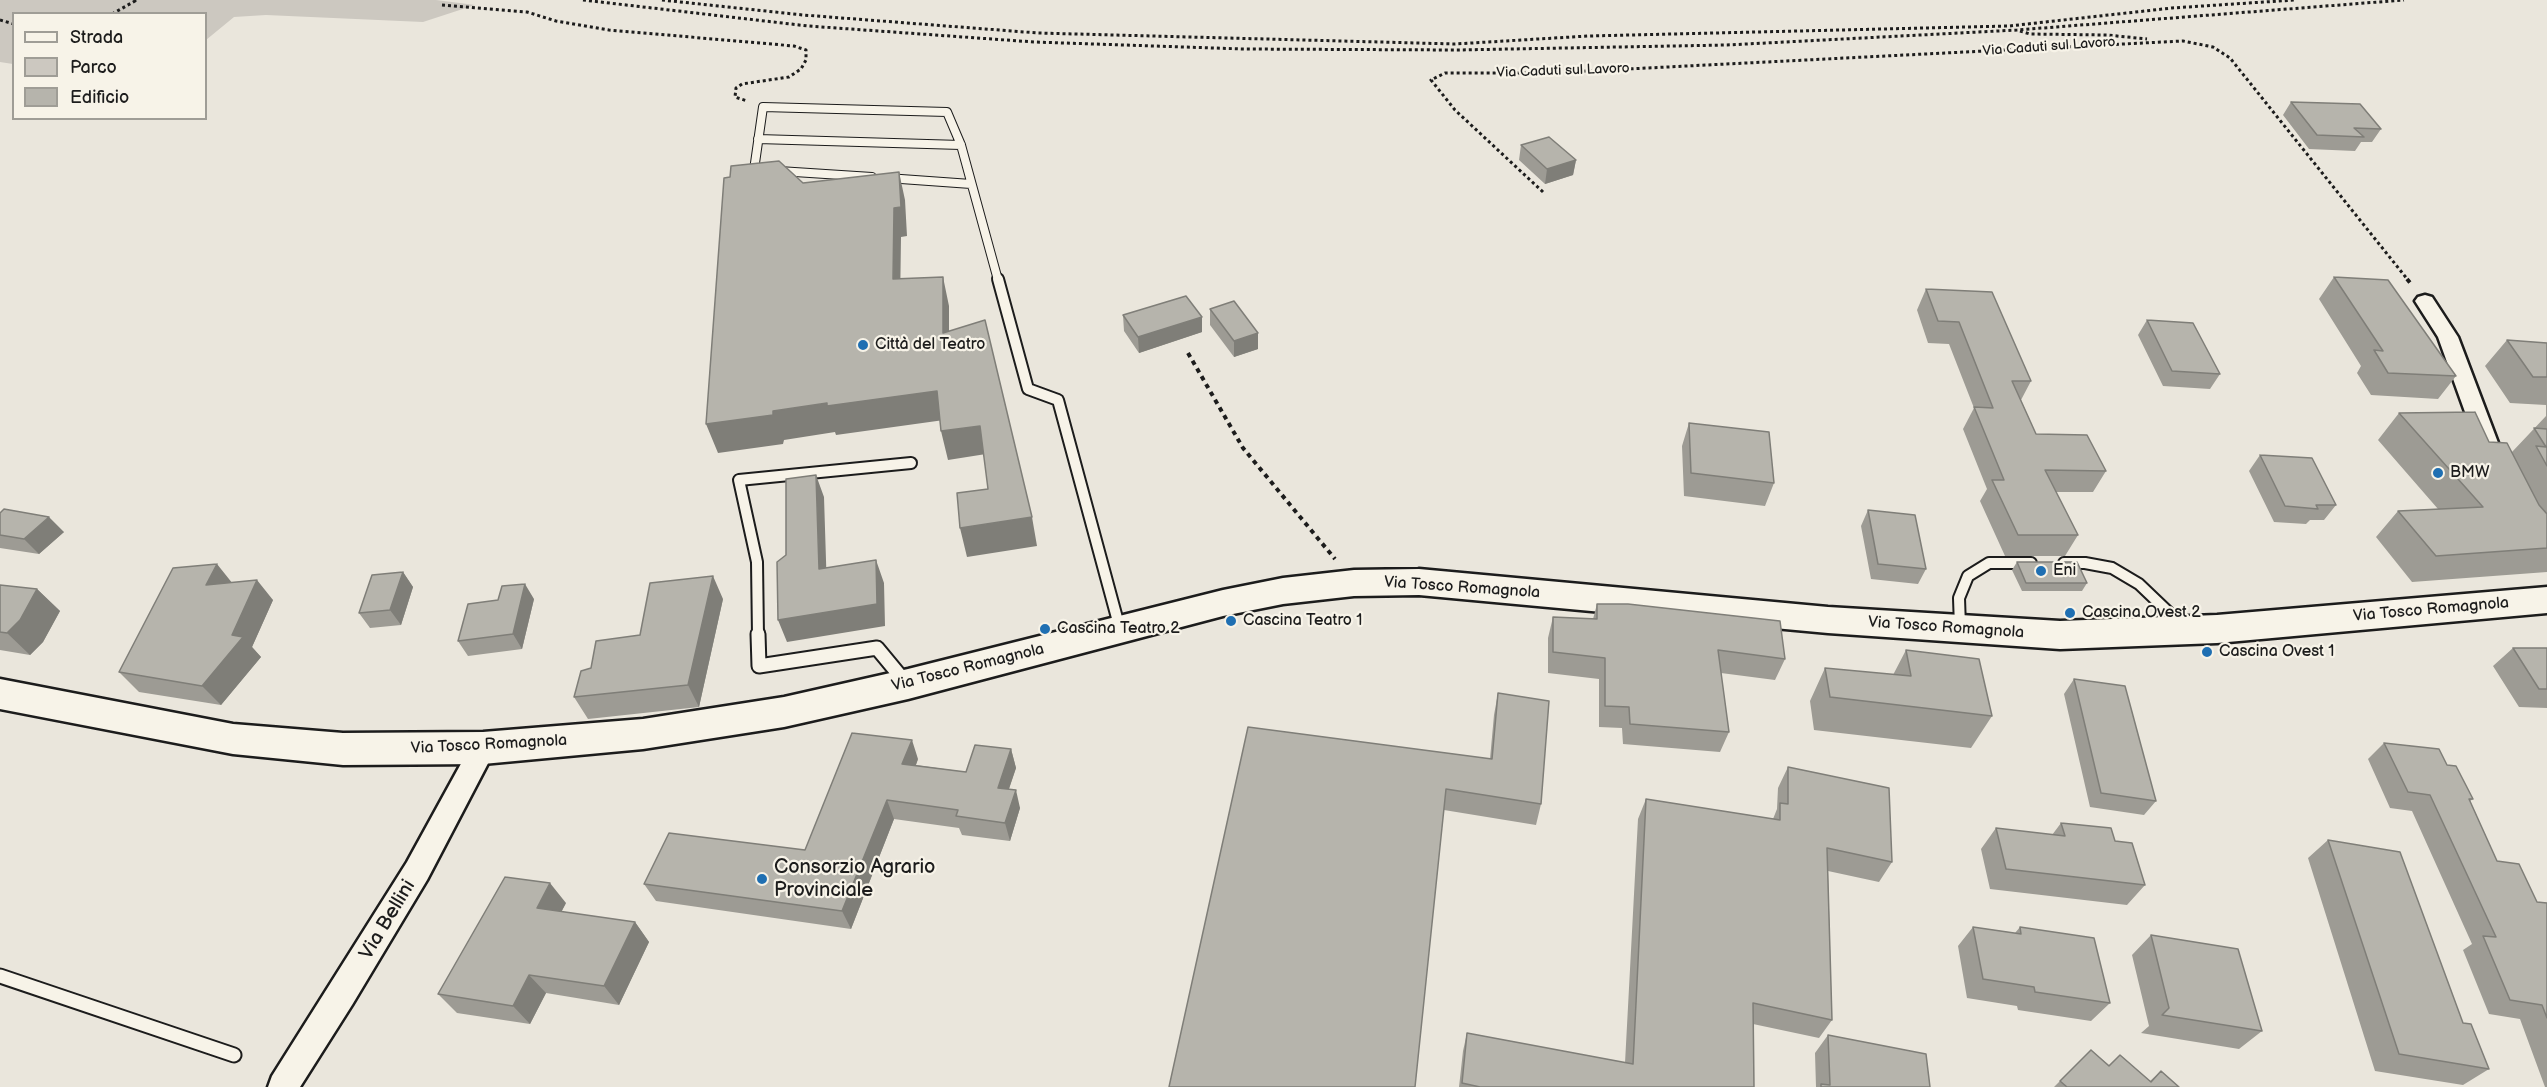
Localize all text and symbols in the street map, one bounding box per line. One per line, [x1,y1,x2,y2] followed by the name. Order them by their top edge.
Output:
[12,12,207,120] legend
[70,27,123,48] text: Strada
[1982,34,2116,60] street label: Via Caduti sul Lavoro
[70,57,117,78] text: Parco
[1496,60,1630,82] street label: Via Caduti sul Lavoro
[70,87,129,108] text: Edificio
[875,335,985,355] place label: Città del Teatro
[856,338,870,352] marker: Città del Teatro
[2450,463,2489,483] place label: BMW
[2431,466,2445,480] marker: BMW
[2053,561,2076,581] place label: Eni
[2034,564,2048,578] marker: Eni
[1383,573,1541,603] street label: Via Tosco Romagnola
[2352,594,2510,626] street label: Via Tosco Romagnola
[2082,603,2201,623] place label: Cascina Ovest 2
[2063,606,2077,620] marker: Cascina Ovest 2
[1243,611,1362,631] place label: Cascina Teatro 1
[1867,613,2025,643] street label: Via Tosco Romagnola
[1224,614,1238,628] marker: Cascina Teatro 1
[1057,619,1180,639] place label: Cascina Teatro 2
[1038,622,1052,636] marker: Cascina Teatro 2
[890,640,1046,696] street label: Via Tosco Romagnola
[2219,642,2335,662] place label: Cascina Ovest 1
[2200,645,2214,659] marker: Cascina Ovest 1
[410,731,568,759] street label: Via Tosco Romagnola
[774,856,935,903] place label: Consorzio Agrario Provinciale
[755,872,769,886] marker: Consorzio Agrario Provinciale
[355,876,421,964] street label: Via Bellini

